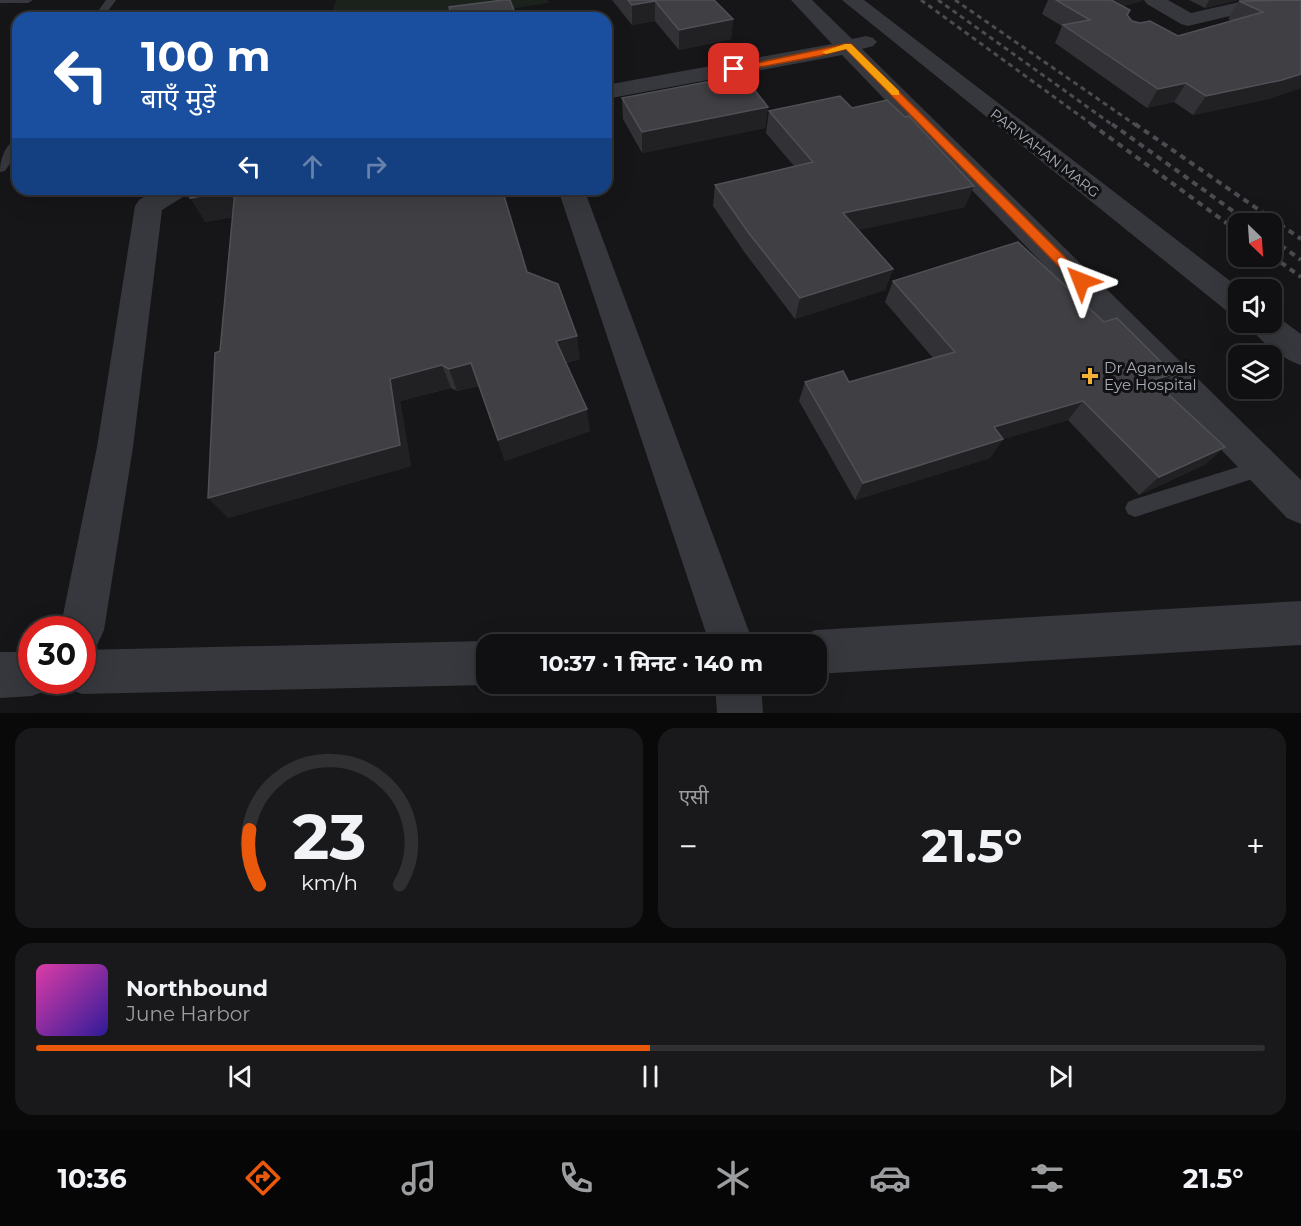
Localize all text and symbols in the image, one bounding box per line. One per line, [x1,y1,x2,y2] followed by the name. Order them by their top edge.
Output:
[141,30,270,82] text: 100 m
[42,36,120,114] icon: left
[708,43,759,94] pin
[717,52,750,85] icon: arrive
[141,82,216,115] text: बाएँ मुड़ें
[987,105,1103,201] street label: PARIVAHAN MARG
[233,150,266,183] icon: left
[296,150,329,183] icon: ahead
[359,150,392,183] icon: right
[1228,213,1282,267] north arrow
[1228,213,1282,399] map controls
[1049,249,1113,313] position arrow
[1228,279,1282,333] button: sound
[1228,345,1282,399] button: layers
[1104,358,1197,394] place label: Dr Agarwals Eye Hospital
[1081,367,1099,385] marker: Dr Agarwals Eye Hospital
[18,616,96,694] speed limit sign: 30
[540,650,763,677] text: 10:37 · 1 मिनट · 140 m
[679,785,709,809] text: एसी
[292,799,366,875] text: 23
[921,818,1023,873] text: 21.5°
[679,826,698,866] text: −
[1246,826,1265,866] text: +
[300,869,358,895] text: km/h
[126,975,268,1002] text: Northbound
[126,1002,250,1026] text: June Harbor
[224,1060,257,1093] icon: previous
[634,1060,667,1093] icon: pause
[1044,1060,1077,1093] icon: next
[242,1157,284,1199] icon: directions
[398,1157,440,1199] icon: music
[555,1157,597,1199] icon: phone
[712,1157,754,1199] icon: climate
[869,1157,911,1199] icon: car
[1026,1157,1068,1199] icon: filters
[57,1162,127,1195] text: 10:36
[1183,1162,1244,1195] text: 21.5°

